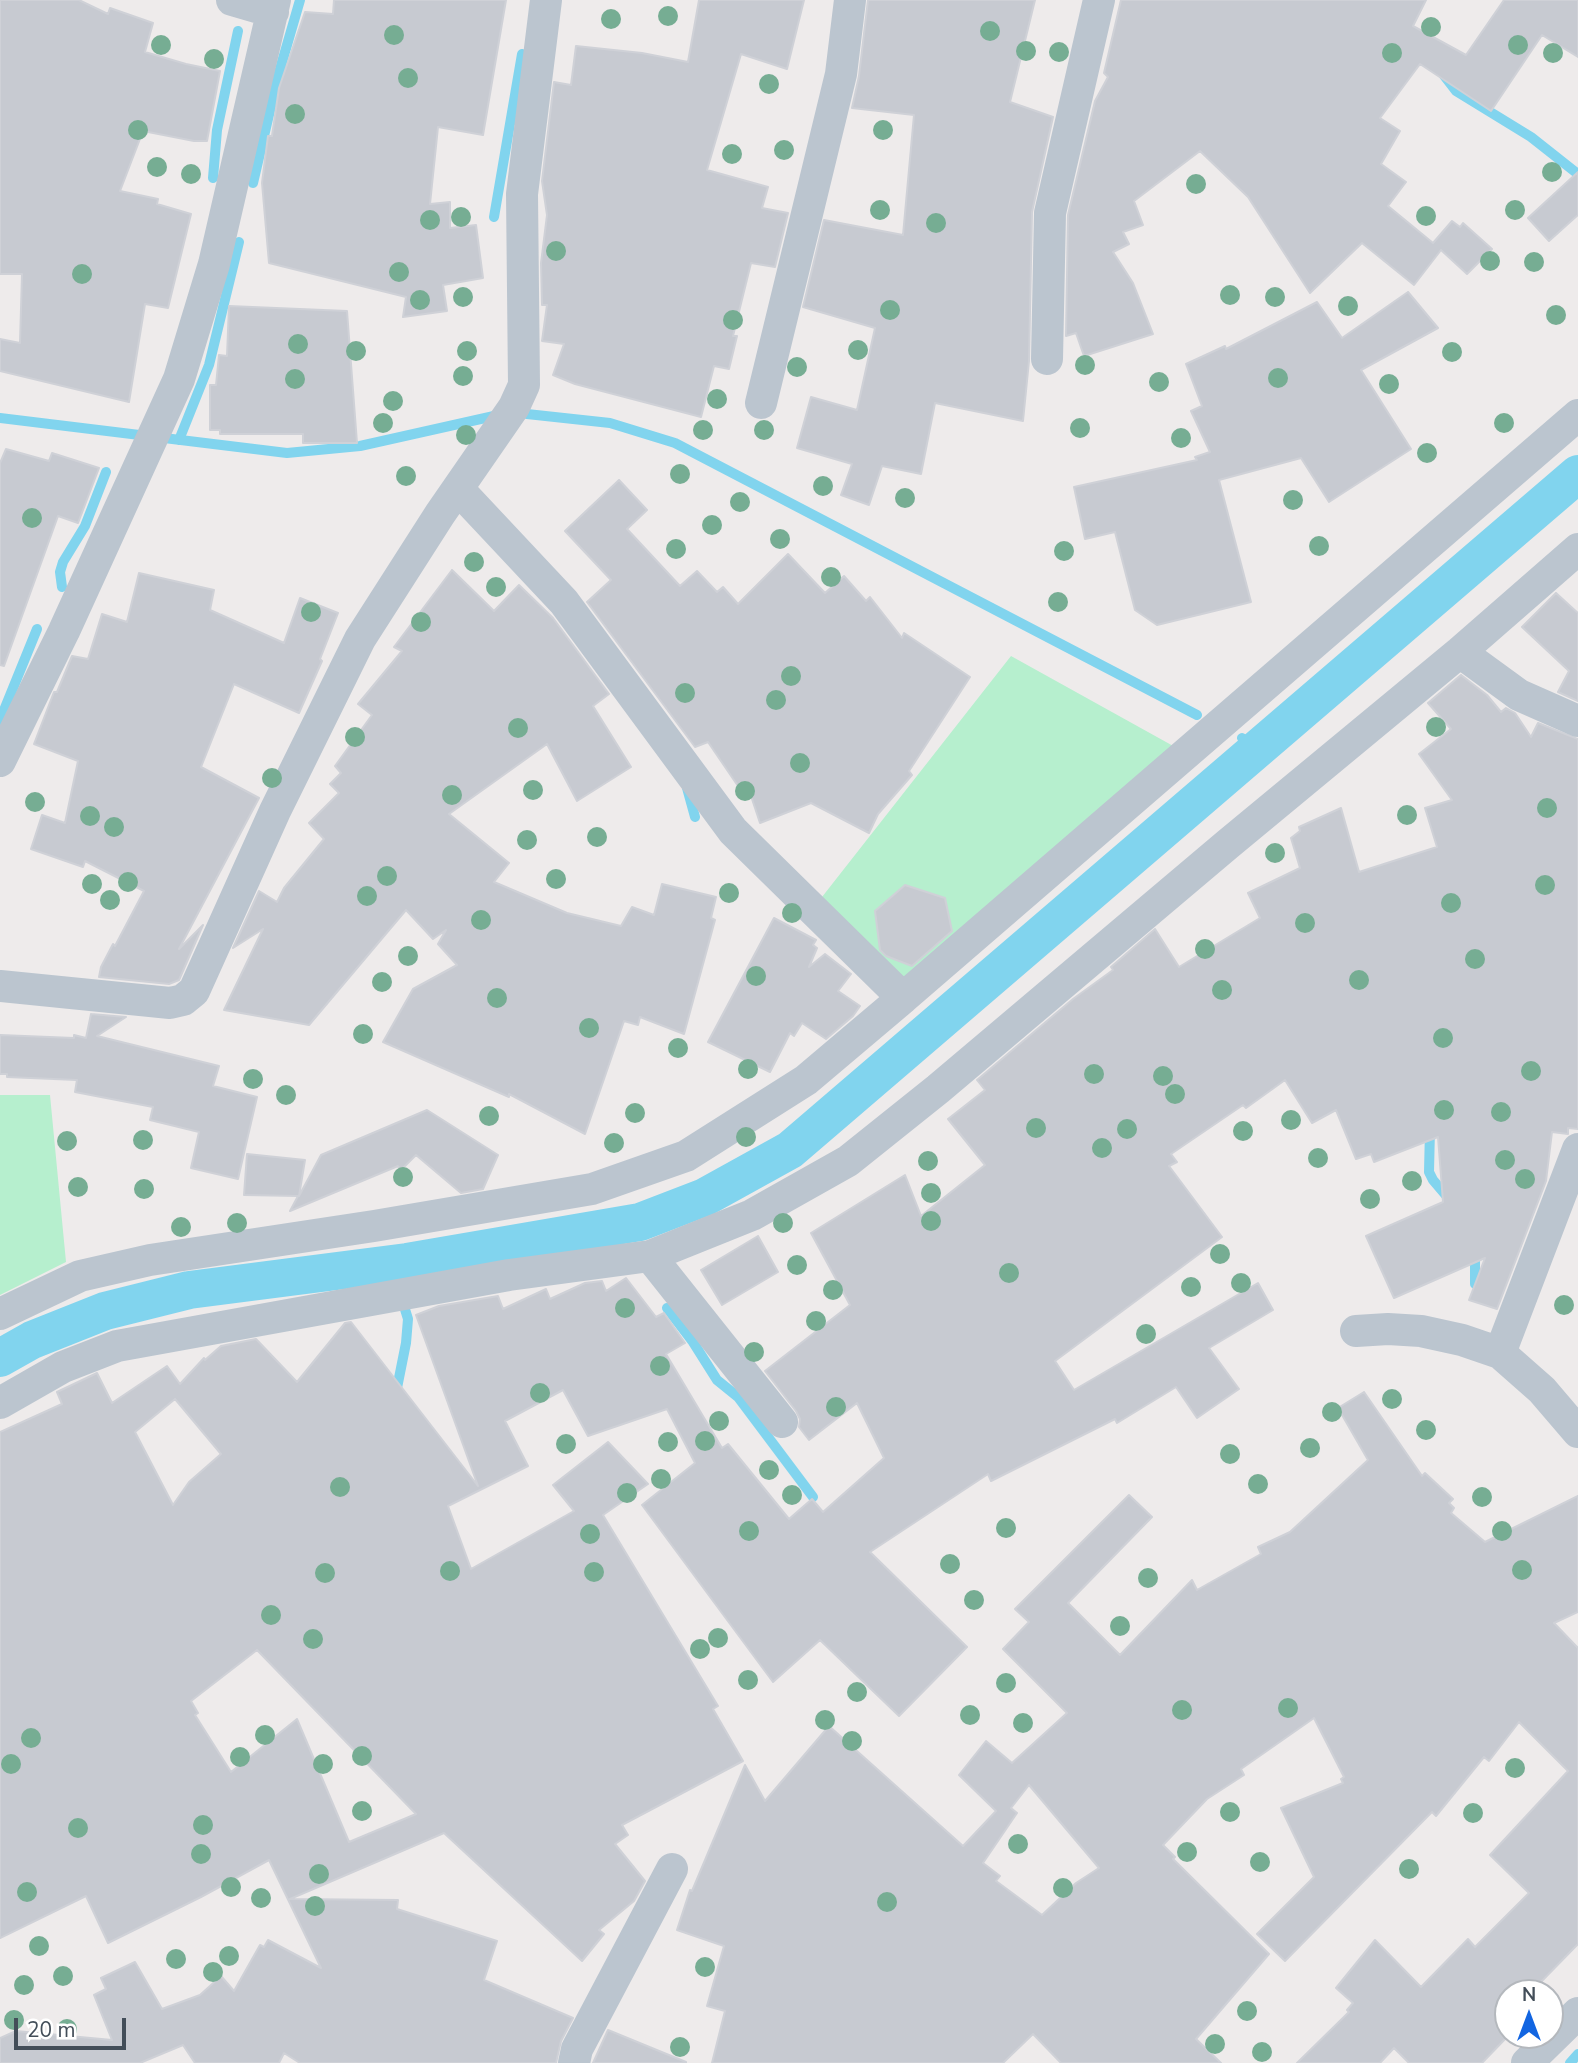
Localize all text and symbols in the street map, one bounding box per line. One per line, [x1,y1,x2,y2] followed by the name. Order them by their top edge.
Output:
[1494,1979,1564,2049] north arrow
[1522,1982,1536,2008] text: N
[18,2004,130,2048] scale bar
[27,2016,76,2044] text: 20 m

